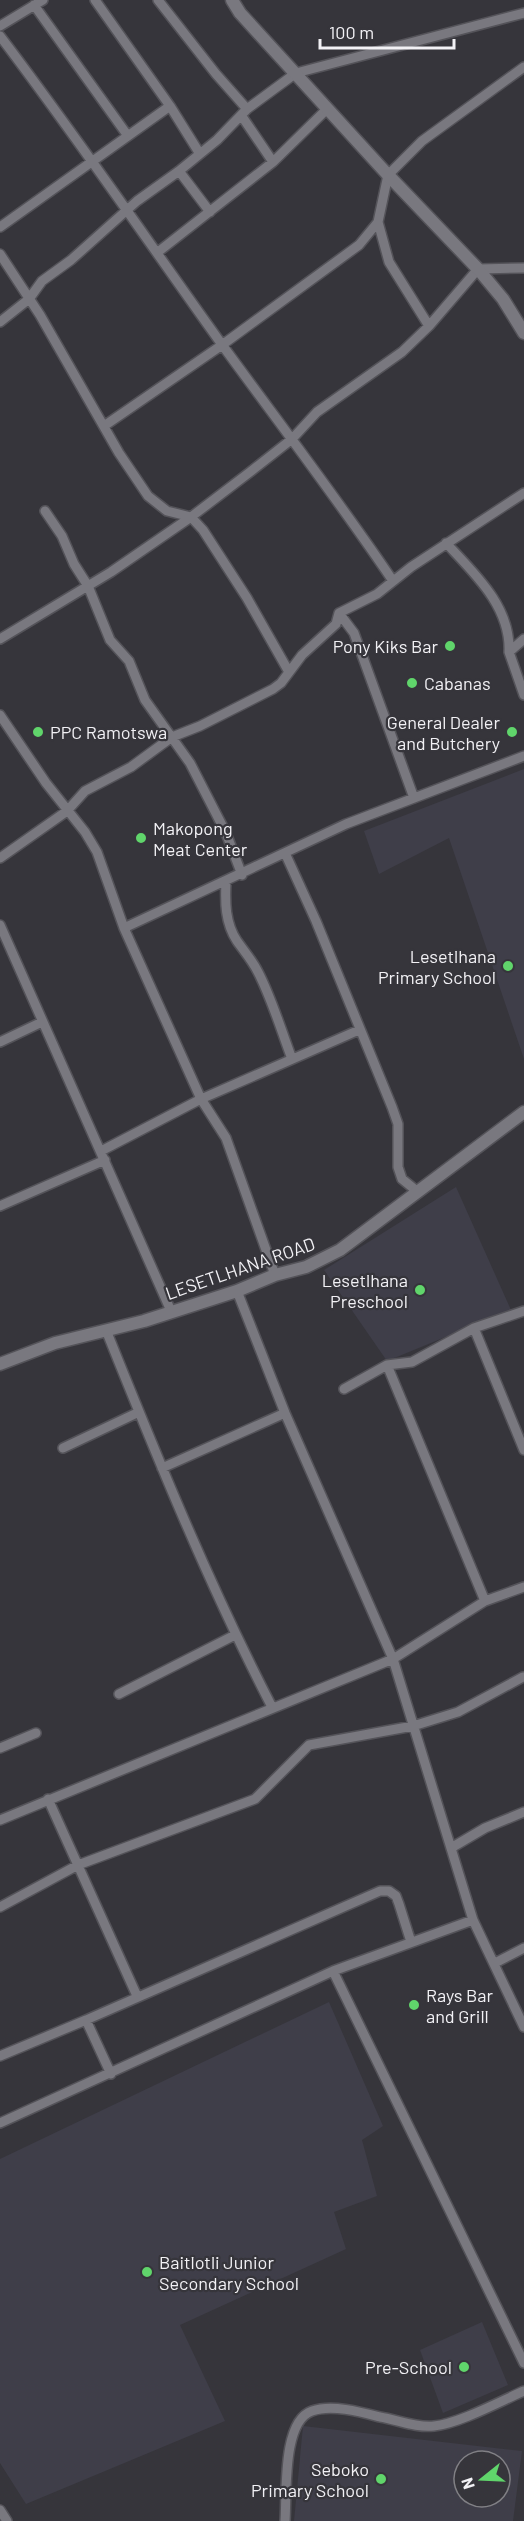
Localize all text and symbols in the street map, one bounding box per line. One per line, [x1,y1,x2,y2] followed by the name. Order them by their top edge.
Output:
[320,12,454,50] scale bar
[329,21,374,43] text: 100 m
[333,635,438,657] place label: Pony Kiks Bar
[443,639,457,653] marker: Pony Kiks Bar
[424,672,491,694] place label: Cabanas
[405,676,419,690] marker: Cabanas
[387,711,500,754] place label: General Dealer and Butchery
[50,721,167,743] place label: PPC Ramotswa
[31,725,45,739] marker: PPC Ramotswa
[505,725,519,739] marker: General Dealer and Butchery
[153,817,248,860] place label: Makopong Meat Center
[134,831,148,845] marker: Makopong Meat Center
[378,945,496,988] place label: Lesetlhana Primary School
[501,959,515,973] marker: Lesetlhana Primary School
[162,1232,318,1304] street label: LESETLHANA ROAD
[322,1269,408,1312] place label: Lesetlhana Preschool
[413,1283,427,1297] marker: Lesetlhana Preschool
[426,1984,493,2027] place label: Rays Bar and Grill
[407,1998,421,2012] marker: Rays Bar and Grill
[159,2251,299,2294] place label: Baitlotli Junior Secondary School
[140,2265,154,2279] marker: Baitlotli Junior Secondary School
[365,2356,452,2378] place label: Pre-School
[457,2360,471,2374] marker: Pre-School
[452,2449,512,2509] north arrow
[251,2458,369,2501] place label: Seboko Primary School
[374,2472,388,2486] marker: Seboko Primary School
[457,2476,478,2492] text: N

